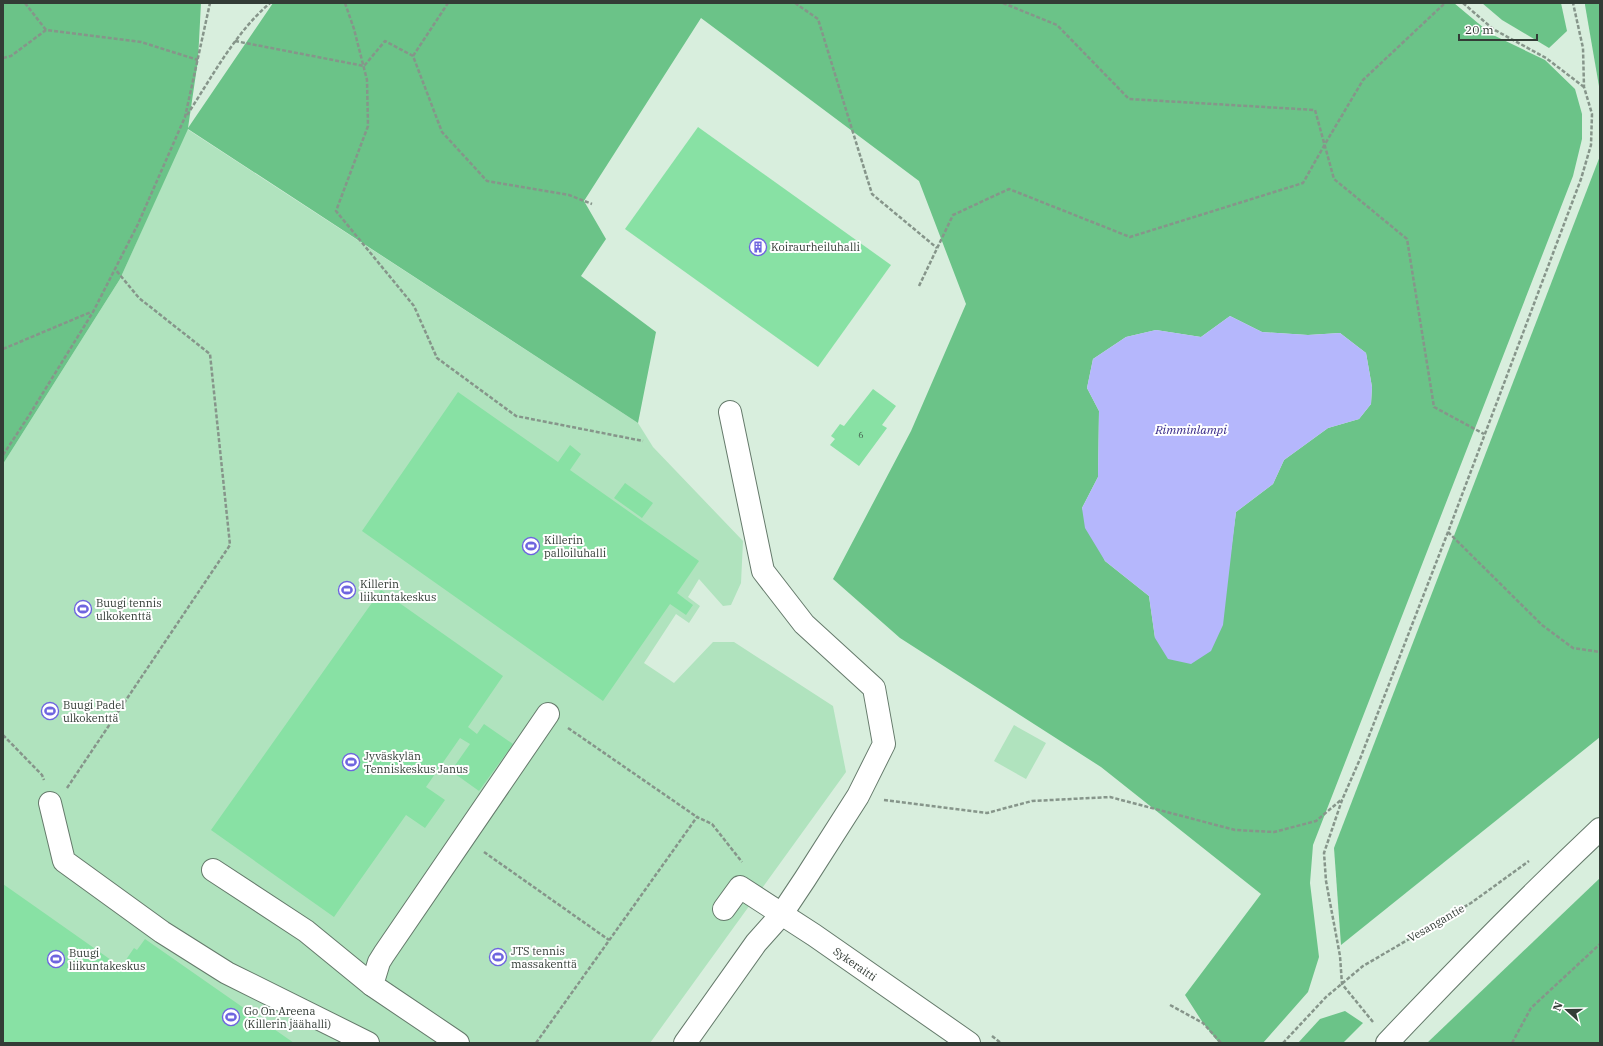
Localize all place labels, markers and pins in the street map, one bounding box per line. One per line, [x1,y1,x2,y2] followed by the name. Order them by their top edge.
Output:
[748,237,768,257] building icon: Koiraurheiluhalli
[771,240,860,254] place label: Koiraurheiluhalli
[544,533,607,560] place label: Killerin palloiluhalli
[521,536,541,556] sports icon: Killerin palloiluhalli
[360,577,436,604] place label: Killerin liikuntakeskus
[337,580,357,600] sports icon: Killerin liikuntakeskus
[96,596,162,623] place label: Buugi tennis ulkokenttä
[73,599,93,619] sports icon: Buugi tennis ulkokenttä
[63,698,124,725] place label: Buugi Padel ulkokenttä
[40,701,60,721] sports icon: Buugi Padel ulkokenttä
[364,749,468,776] place label: Jyväskylän Tenniskeskus Janus
[341,752,361,772] sports icon: Jyväskylän Tenniskeskus Janus
[511,944,577,971] place label: JTS tennis massakenttä
[69,946,145,973] place label: Buugi liikuntakeskus
[488,947,508,967] sports icon: JTS tennis massakenttä
[46,949,66,969] sports icon: Buugi liikuntakeskus
[244,1004,331,1031] place label: Go On Areena (Killerin jäähalli)
[221,1007,241,1027] sports icon: Go On Areena (Killerin jäähalli)

